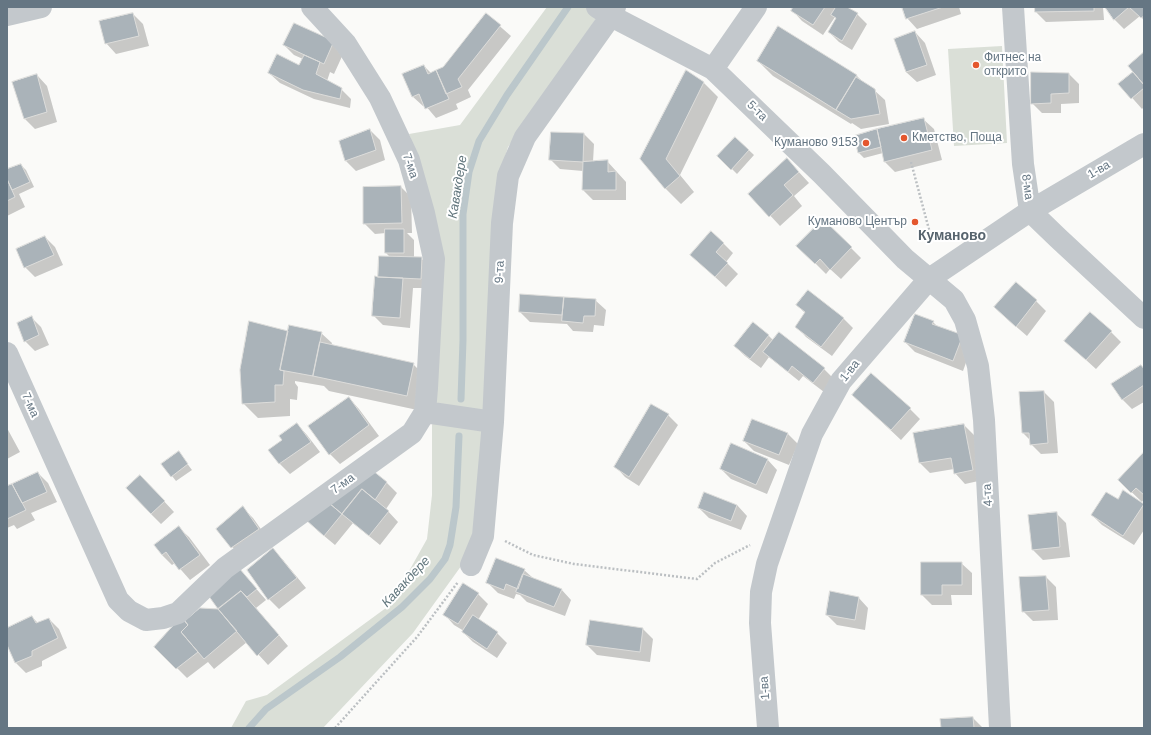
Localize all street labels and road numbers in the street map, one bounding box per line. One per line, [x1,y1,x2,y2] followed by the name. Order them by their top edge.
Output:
[744,98,770,124] street label: 5-та
[399,152,421,180] street label: 7-ма
[1085,158,1113,182] street label: 1-ва
[1018,173,1036,201] street label: 8-ма
[492,260,508,284] street label: 9-та
[837,357,863,385] street label: 1-ва
[18,390,42,420] street label: 7-ма
[328,471,358,497] street label: 7-ма
[980,483,996,507] street label: 4-та
[757,676,773,700] street label: 1-ва

